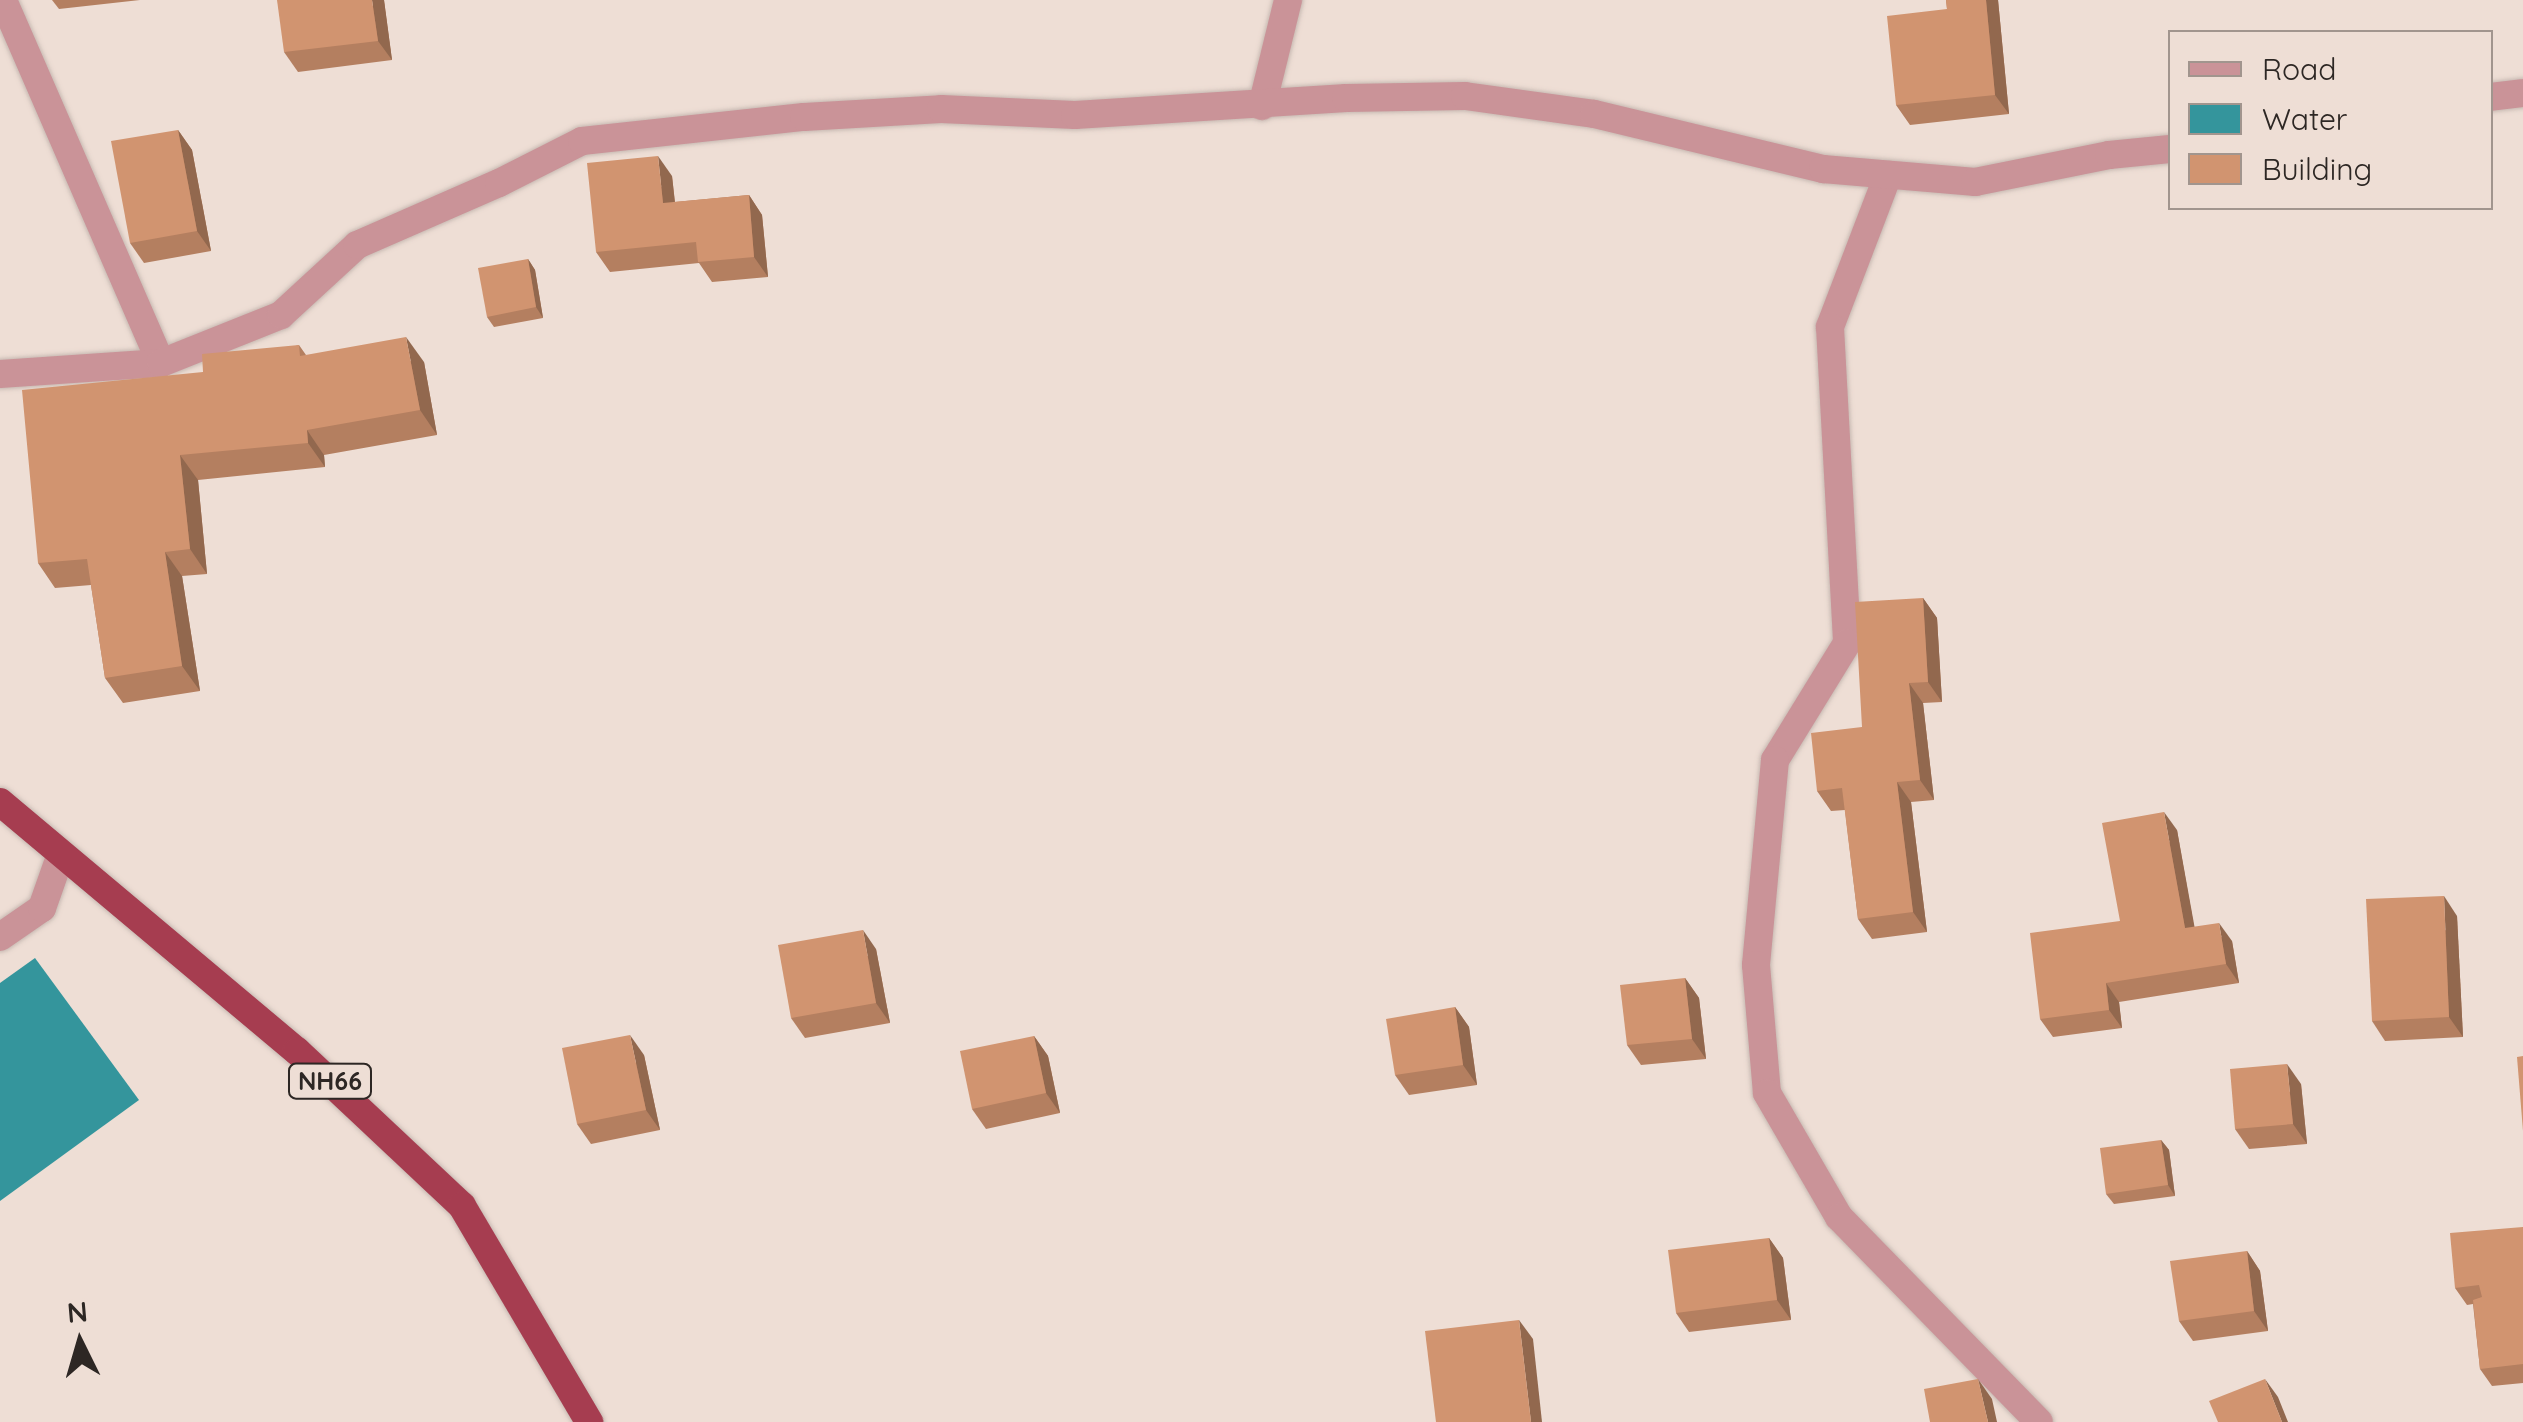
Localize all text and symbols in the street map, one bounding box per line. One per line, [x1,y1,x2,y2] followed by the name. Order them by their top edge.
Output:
[2168,30,2493,210] legend
[2262,50,2336,88] text: Road
[2262,100,2347,138] text: Water
[2262,150,2372,188] text: Building
[288,1061,372,1101] road number: NH66
[30,1292,130,1392] north arrow
[66,1293,89,1330] text: N

